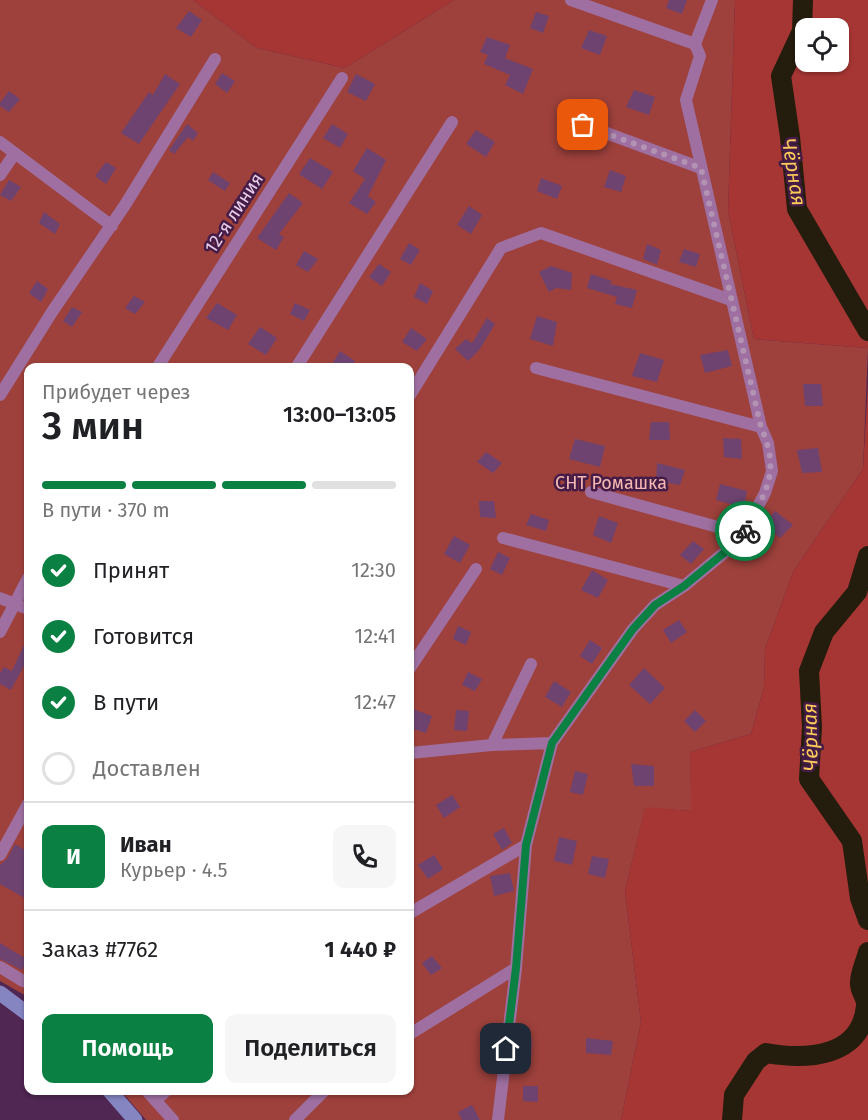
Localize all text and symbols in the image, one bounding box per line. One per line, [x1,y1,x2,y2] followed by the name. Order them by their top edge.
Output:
[795,18,849,72] map controls
[795,18,849,72] button: locate
[557,99,608,150] pin
[566,108,599,141] icon: bag
[777,136,811,208] water label: Чёрная
[200,169,268,257] street label: 12-я линия
[42,380,191,404] text: Прибудет через
[283,401,396,428] text: 13:00–13:05
[42,403,144,449] text: 3 мин
[555,472,667,494] park label: СНТ Ромашка
[42,498,170,522] text: В пути · 370 m
[715,501,775,561] courier
[729,515,762,548] icon: bike
[42,554,75,587] icon: check
[93,557,169,584] text: Принят
[351,558,396,582] text: 12:30
[42,620,75,653] icon: check
[93,623,194,650] text: Готовится
[355,624,396,648] text: 12:41
[42,686,75,719] icon: check
[93,689,159,716] text: В пути
[354,690,396,714] text: 12:47
[797,703,823,771] water label: Чёрная
[93,755,201,782] text: Доставлен
[333,825,396,888] button: phone
[120,831,172,858] text: Иван
[66,843,81,870] text: И
[120,858,227,882] text: Курьер · 4.5
[42,936,158,963] text: Заказ #7762
[325,936,396,963] text: 1 440 ₽
[42,1014,213,1083] button: Помощь
[225,1014,396,1083] button: Поделиться
[480,1023,531,1074] pin
[489,1032,522,1065] icon: home

